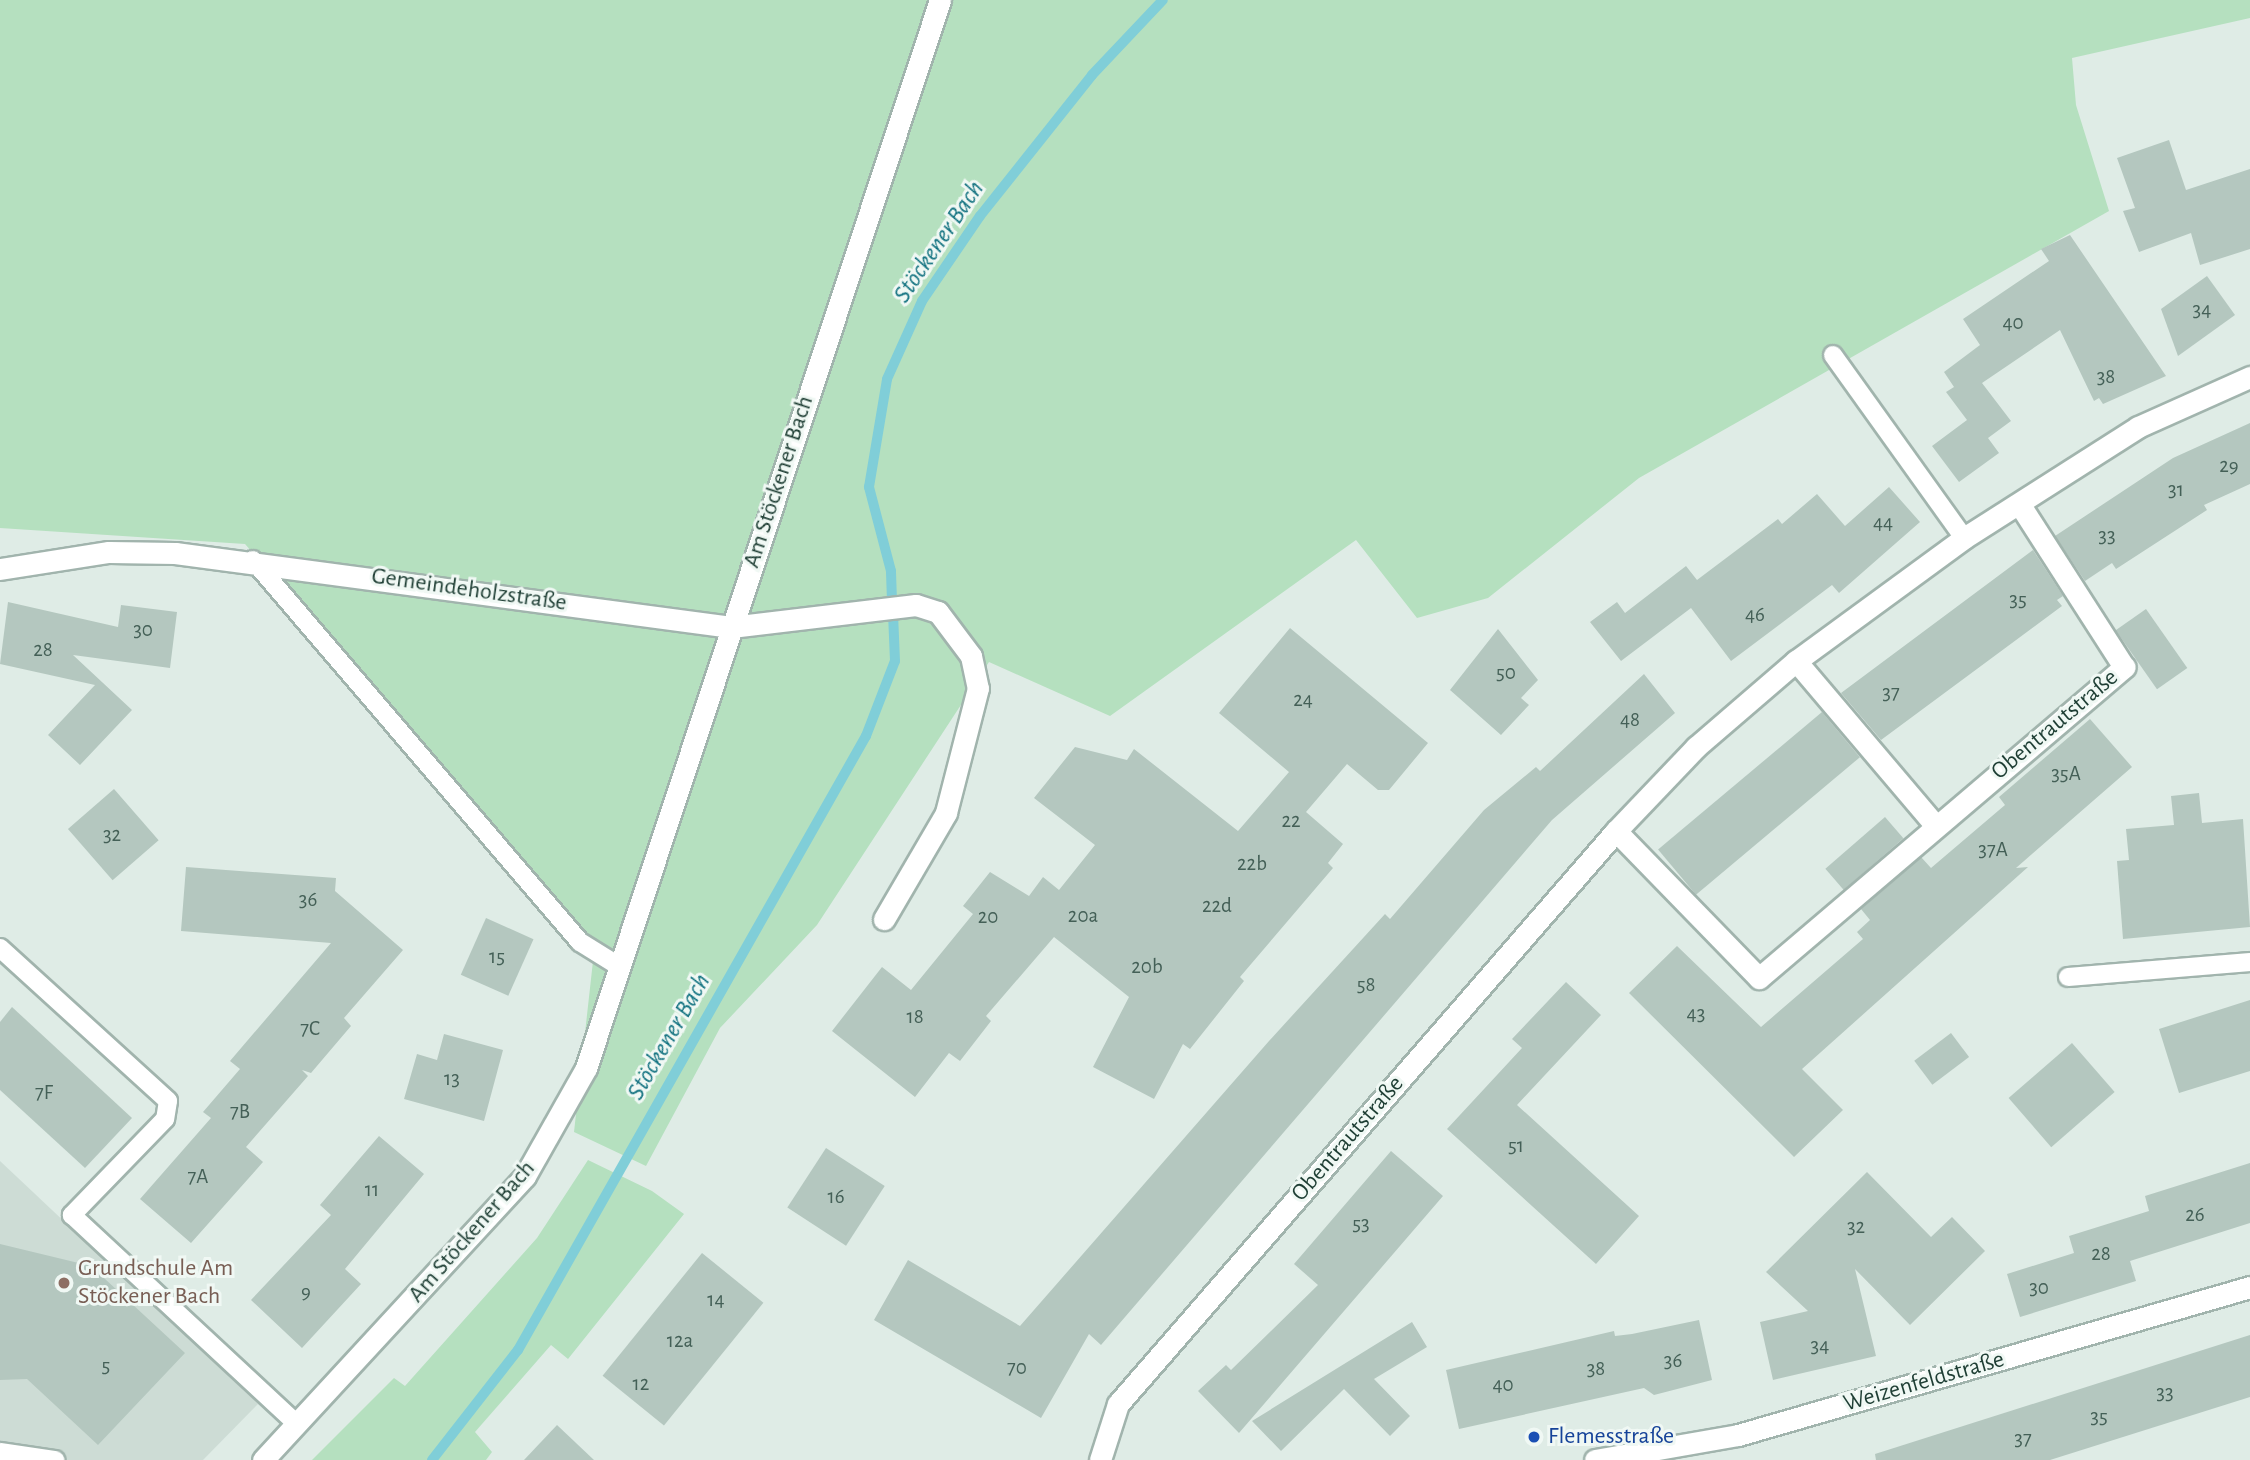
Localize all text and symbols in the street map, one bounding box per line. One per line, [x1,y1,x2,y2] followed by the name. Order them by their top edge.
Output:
[887,175,991,309] water label: Stöckener Bach
[2193,297,2211,323] house number: 34
[2002,310,2024,336] house number: 40
[2097,364,2115,390] house number: 38
[738,392,820,572] street label: Am Stöckener Bach
[2219,453,2239,479] house number: 29
[2168,477,2184,503] house number: 31
[1873,510,1893,536] house number: 44
[2098,523,2116,549] house number: 33
[370,562,568,618] street label: Gemeindeholzstraße
[2009,587,2027,613] house number: 35
[1745,602,1765,628] house number: 46
[133,617,153,643] house number: 30
[33,637,53,663] house number: 28
[1496,660,1516,686] house number: 50
[1986,664,2124,786] street label: Obentrautstraße
[1882,680,1900,706] house number: 37
[1293,687,1313,713] house number: 24
[1620,707,1640,733] house number: 48
[2051,761,2081,787] house number: 35A
[1281,808,1301,834] house number: 22
[103,822,121,848] house number: 32
[1978,837,2008,863] house number: 37A
[1237,851,1267,877] house number: 22b
[299,887,317,913] house number: 36
[1202,893,1232,919] house number: 22d
[1068,903,1098,929] house number: 20a
[978,904,998,930] house number: 20
[489,944,505,970] house number: 15
[1131,954,1163,980] house number: 20b
[620,968,718,1106] water label: Stöckener Bach
[1357,972,1375,998] house number: 58
[1687,1001,1705,1027] house number: 43
[906,1004,924,1030] house number: 18
[300,1016,320,1042] house number: 7C
[444,1066,460,1092] house number: 13
[1286,1070,1410,1208] street label: Obentrautstraße
[35,1080,53,1106] house number: 7F
[230,1099,250,1125] house number: 7B
[1508,1133,1524,1159] house number: 51
[402,1155,542,1309] street label: Am Stöckener Bach
[188,1164,208,1190] house number: 7A
[365,1177,379,1203] house number: 11
[827,1184,845,1210] house number: 16
[2185,1202,2205,1228] house number: 26
[1352,1211,1370,1237] house number: 53
[1847,1214,1865,1240] house number: 32
[2091,1241,2111,1267] house number: 28
[78,1255,233,1311] place label: Grundschule Am Stöckener Bach
[56,1275,72,1291] marker: Grundschule Am Stöckener Bach
[2029,1275,2049,1301] house number: 30
[301,1279,311,1305] house number: 9
[707,1287,725,1313] house number: 14
[667,1328,693,1354] house number: 12a
[1811,1333,1829,1359] house number: 34
[1840,1345,2008,1419] street label: Weizenfeldstraße
[1664,1348,1682,1374] house number: 36
[102,1353,110,1379] house number: 5
[1007,1355,1027,1381] house number: 70
[1587,1356,1605,1382] house number: 38
[633,1371,649,1397] house number: 12
[1492,1372,1514,1398] house number: 40
[2156,1380,2174,1406] house number: 33
[2090,1404,2108,1430] house number: 35
[1548,1423,1674,1451] place label: Flemesstraße
[2014,1426,2032,1452] house number: 37
[1526,1429,1542,1445] marker: Flemesstraße

